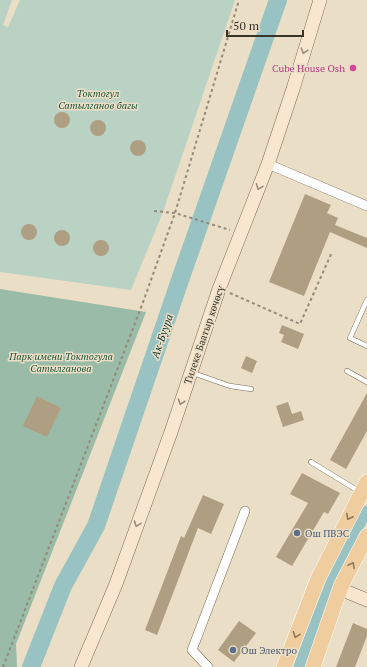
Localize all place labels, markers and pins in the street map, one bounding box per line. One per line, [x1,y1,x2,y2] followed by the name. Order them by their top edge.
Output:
[272,62,345,75] place label: Cube House Osh
[348,63,358,73] marker: Cube House Osh
[305,527,349,540] place label: Ош ПВЭС
[292,528,302,538] marker: Ош ПВЭС
[241,644,297,657] place label: Ош Электро
[228,645,238,655] marker: Ош Электро

